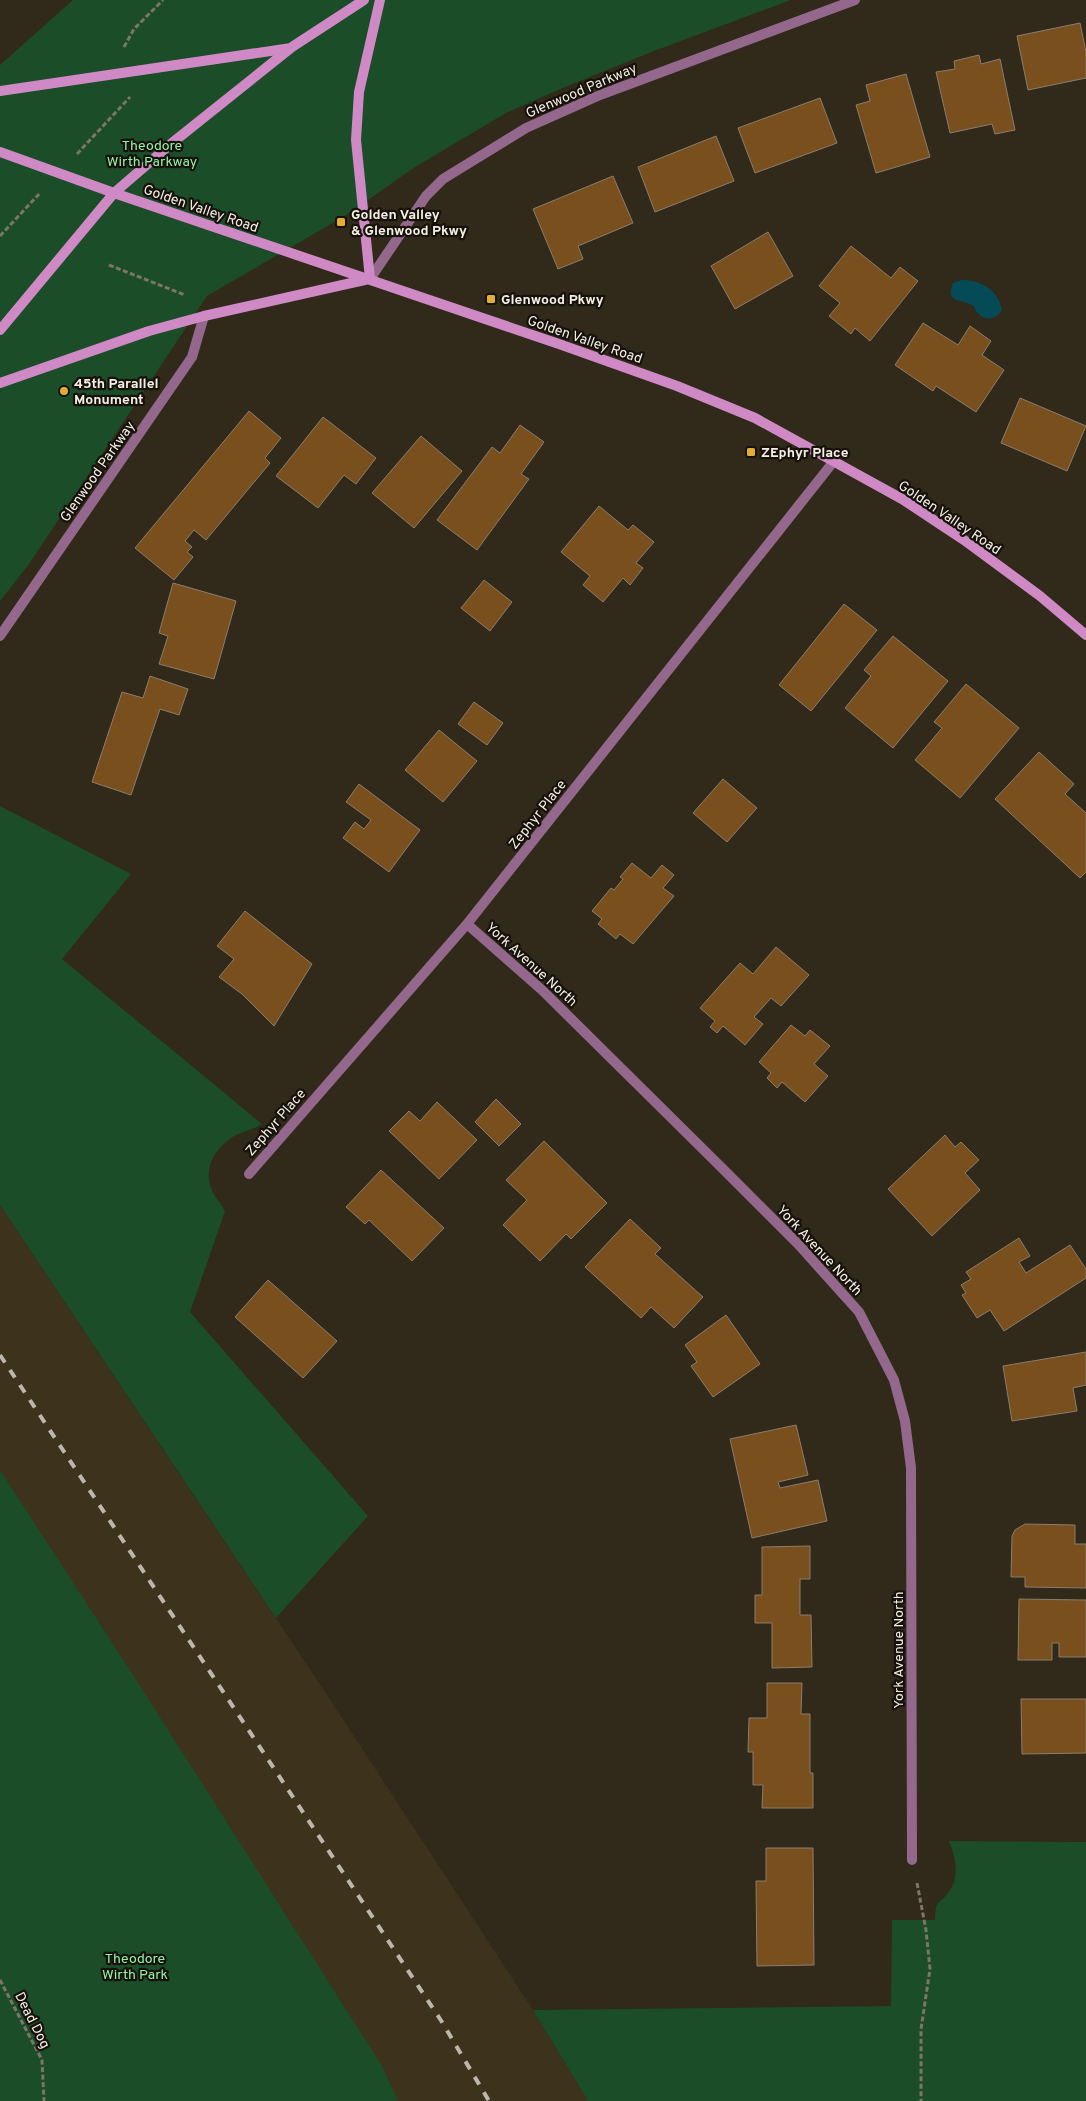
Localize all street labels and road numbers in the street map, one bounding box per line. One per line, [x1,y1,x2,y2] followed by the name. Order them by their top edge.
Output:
[523,60,640,122] street label: Glenwood Parkway
[141,182,260,237] street label: Golden Valley Road
[525,313,644,368] street label: Golden Valley Road
[57,418,139,526] street label: Glenwood Parkway
[894,478,1004,559] street label: Golden Valley Road
[506,777,571,853] street label: Zephyr Place
[482,920,580,1011] street label: York Avenue North
[242,1086,310,1160] street label: Zephyr Place
[773,1202,865,1300] street label: York Avenue North
[891,1591,908,1709] street label: York Avenue North
[10,1990,53,2052] street label: Dead Dog

